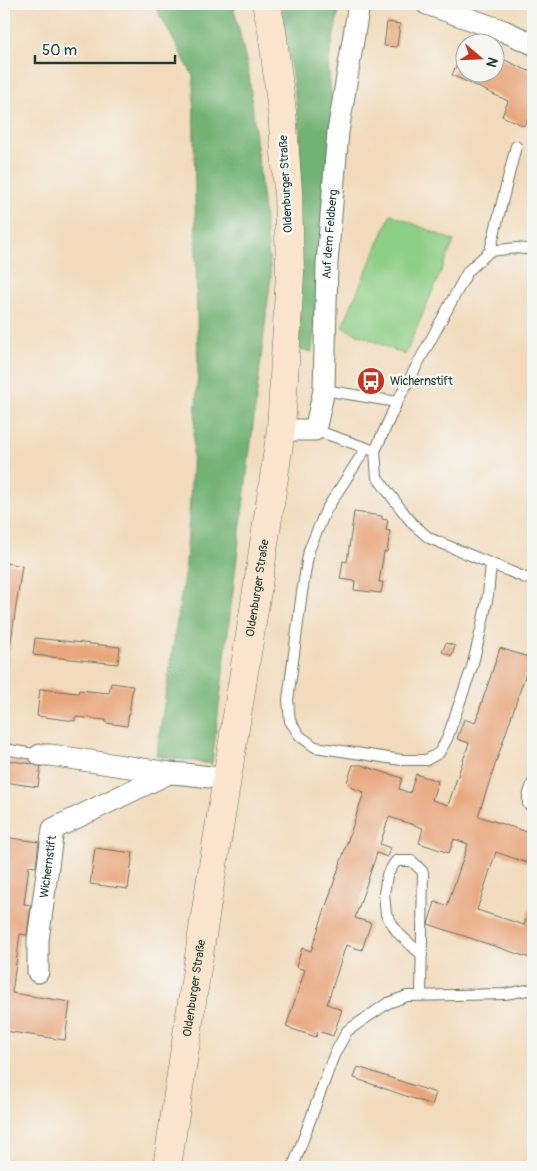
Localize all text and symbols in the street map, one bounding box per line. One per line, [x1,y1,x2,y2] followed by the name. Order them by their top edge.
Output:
[35,32,175,64] scale bar
[454,32,504,82] north arrow
[42,41,77,60] text: 50 m
[482,55,501,69] text: N
[276,135,296,233] street label: Oldenburger Straße
[319,189,341,279] street label: Auf dem Feldberg
[356,366,386,396] bus stop icon: Wichernstift
[390,374,453,389] place label: Wichernstift
[242,538,272,638] street label: Oldenburger Straße
[36,834,60,899] street label: Wichernstift
[179,938,209,1038] street label: Oldenburger Straße

